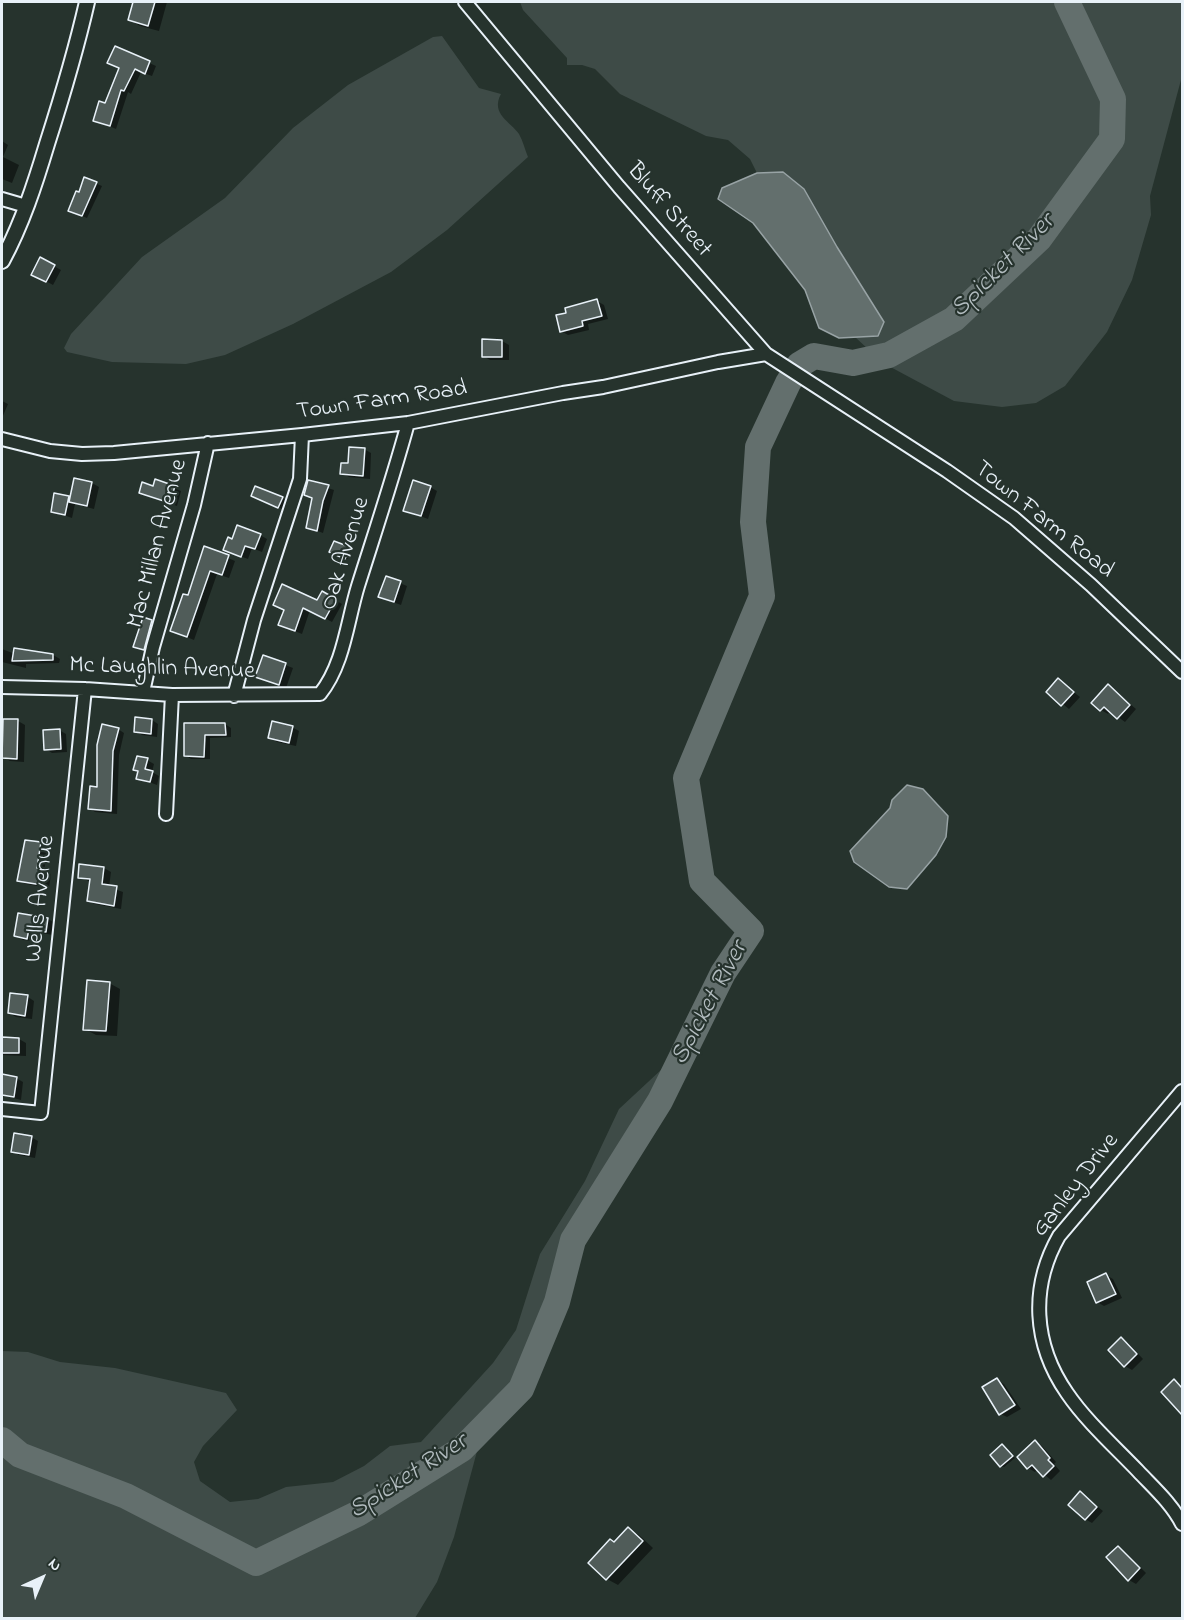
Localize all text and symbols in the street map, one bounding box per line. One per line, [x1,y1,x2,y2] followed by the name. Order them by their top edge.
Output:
[619,158,717,264] street label: Bluff Street
[945,208,1063,326] water label: Spicket River
[295,376,469,428] street label: Town Farm Road
[123,456,195,632] street label: Mac Millan Avenue
[967,456,1119,586] street label: Town Farm Road
[316,494,378,614] street label: Oak Avenue
[69,652,255,688] street label: Mc Laughlin Avenue
[21,834,63,964] street label: Wells Avenue
[666,937,756,1071] water label: Spicket River
[1027,1128,1127,1244] street label: Ganley Drive
[344,1428,474,1528] water label: Spicket River
[12,1548,72,1608] north arrow
[42,1553,67,1577] text: N

